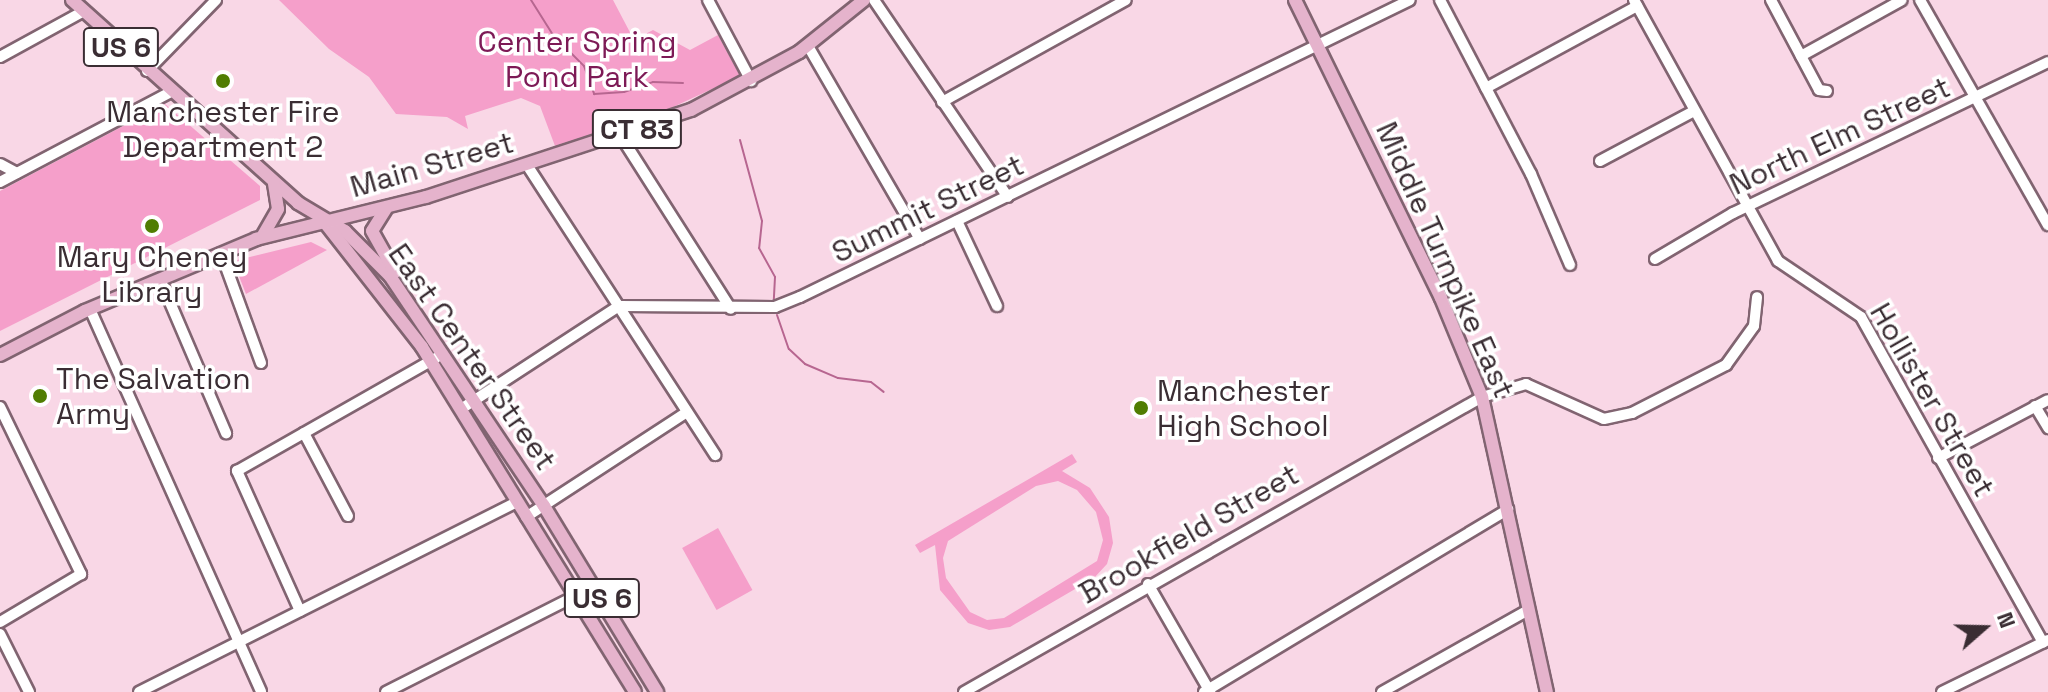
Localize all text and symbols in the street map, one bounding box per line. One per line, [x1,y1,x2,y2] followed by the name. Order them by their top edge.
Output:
[81,23,161,71] road number: US 6
[477,24,677,94] park label: Center Spring Pond Park
[1724,69,1956,203] street label: North Elm Street
[214,72,232,90] marker: Manchester Fire Department 2
[106,94,340,164] place label: Manchester Fire Department 2
[591,105,683,153] road number: CT 83
[1368,116,1522,404] street label: Middle Turnpike East
[346,124,518,206] street label: Main Street
[826,147,1030,271] street label: Summit Street
[143,217,161,235] marker: Mary Cheney Library
[380,237,564,477] street label: East Center Street
[57,239,247,310] place label: Mary Cheney Library
[1862,297,2002,503] street label: Hollister Street
[56,361,251,432] place label: The Salvation Army
[1157,373,1330,444] place label: Manchester High School
[31,387,49,405] marker: The Salvation Army
[1132,399,1150,417] marker: Manchester High School
[1073,457,1305,611] street label: Brookfield Street
[562,574,642,622] road number: US 6
[1944,588,2024,668] north arrow
[1991,608,2022,632] text: N

